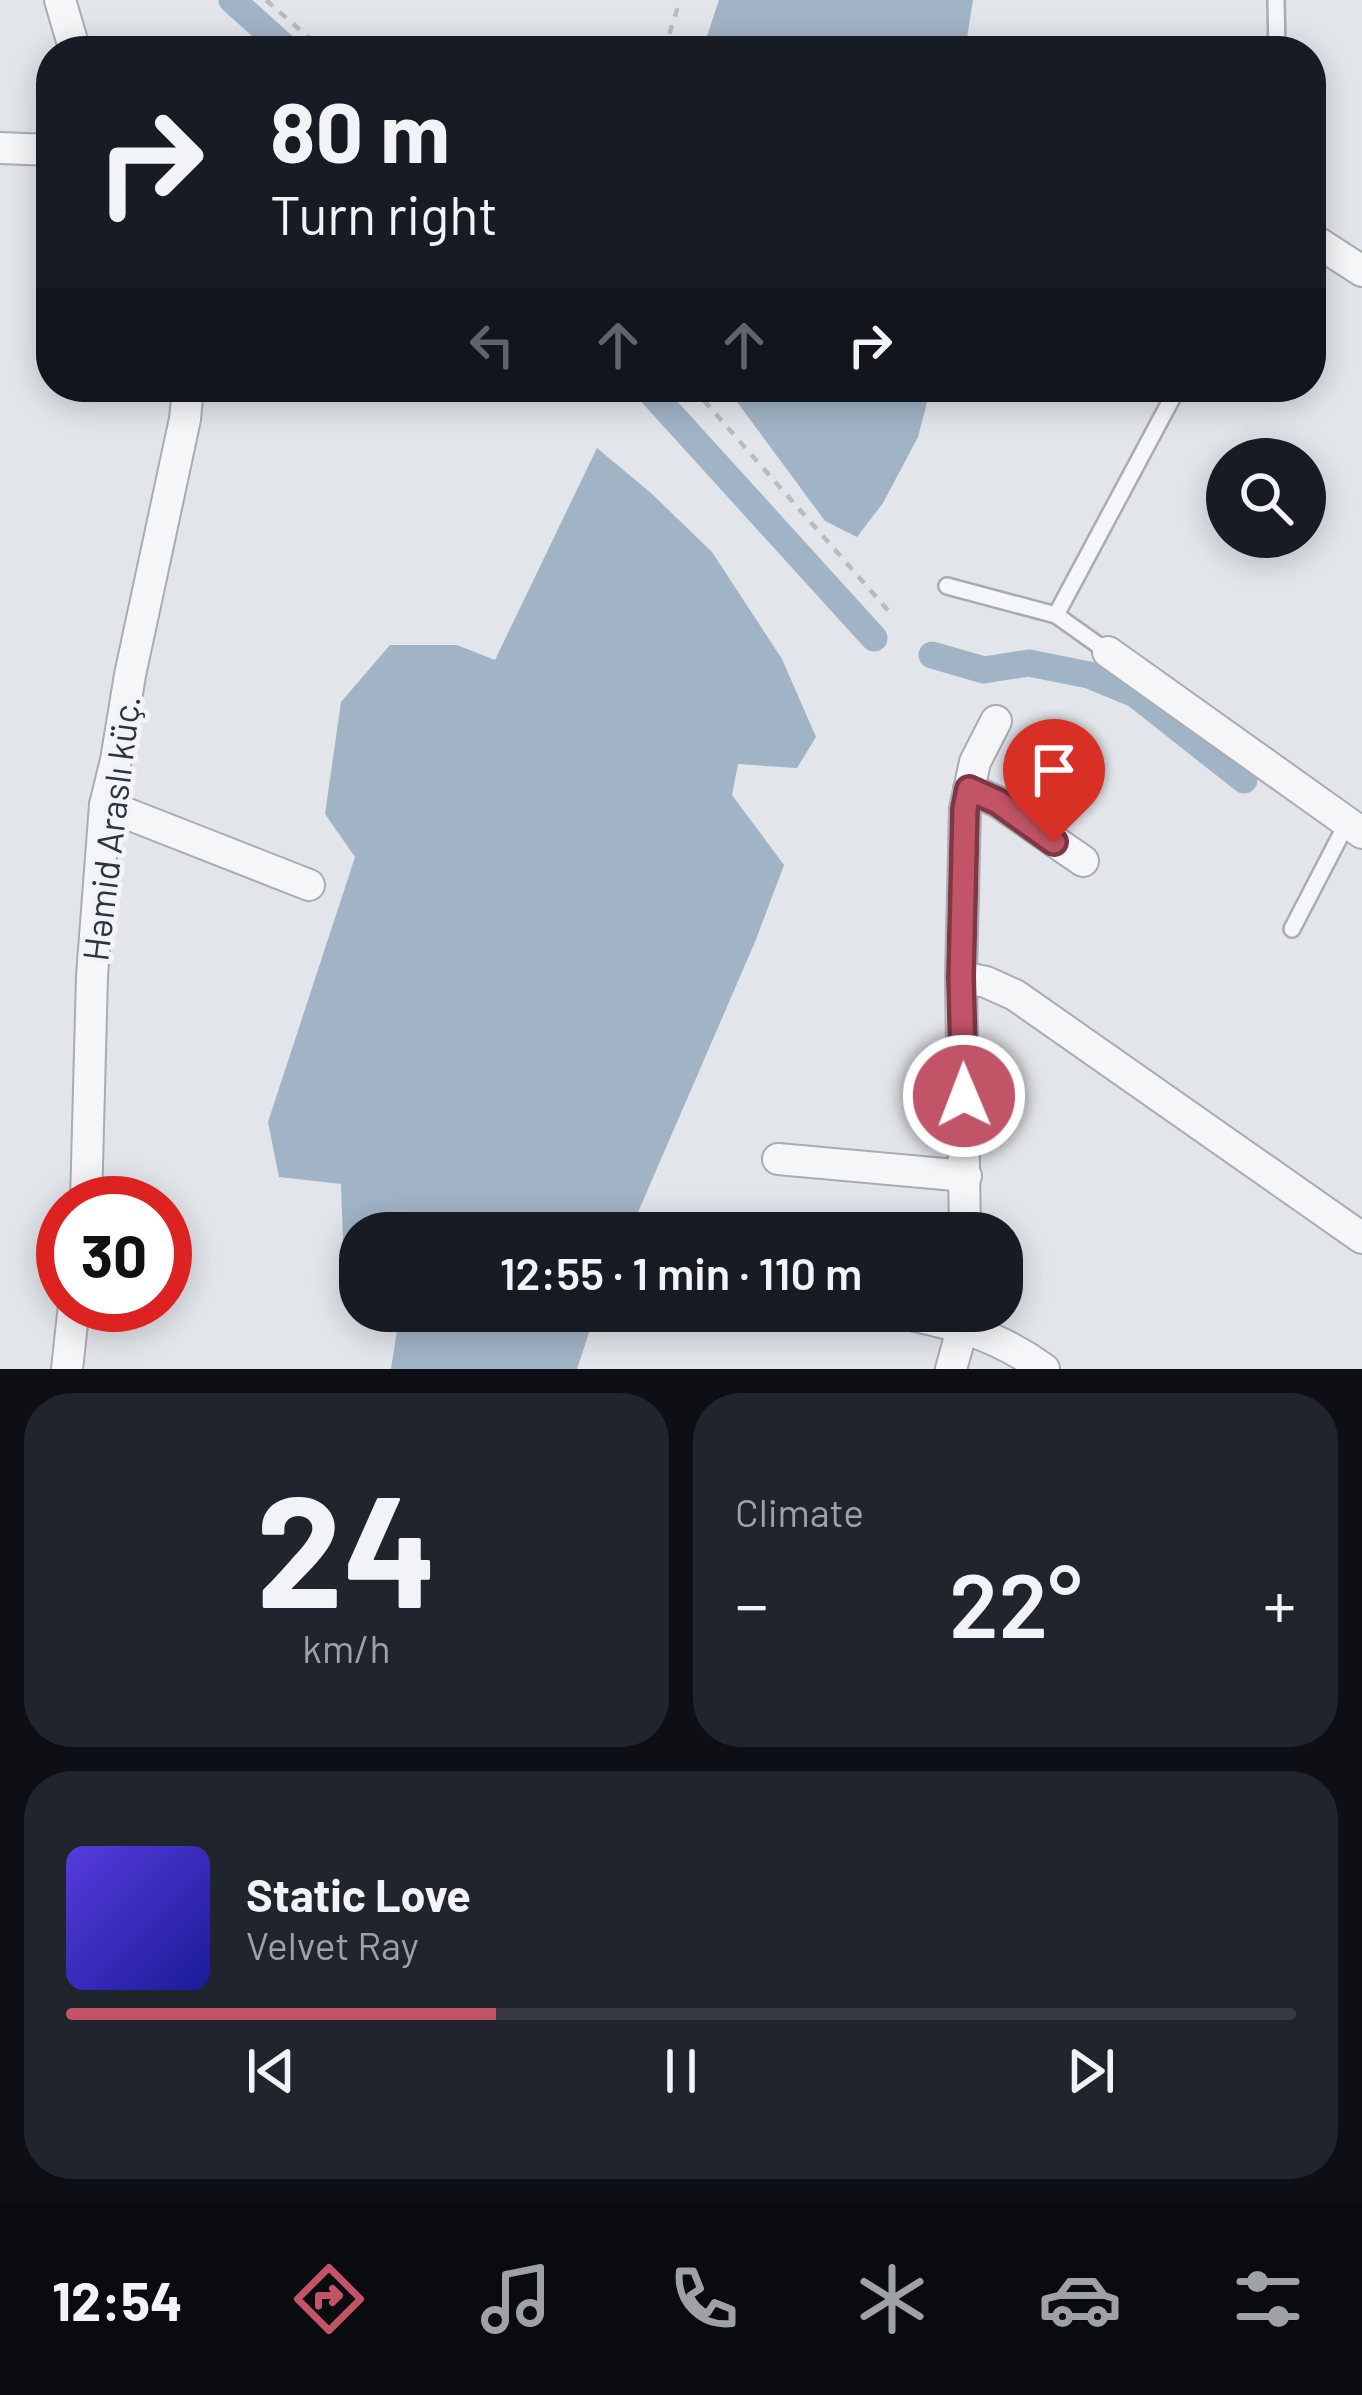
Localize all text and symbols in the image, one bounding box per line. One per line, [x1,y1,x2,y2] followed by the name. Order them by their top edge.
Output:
[270,79,450,180] text: 80 m
[72,84,228,240] icon: right
[270,181,498,246] text: Turn right
[459,312,525,378] icon: left
[585,312,651,378] icon: ahead
[711,312,777,378] icon: ahead
[837,312,903,378] icon: right
[1206,438,1326,558] map controls
[1206,438,1326,558] button: search
[72,693,148,963] street label: Həmid Araslı küç.
[1003,719,1105,842] pin
[1021,737,1087,803] icon: arrive
[901,1033,1027,1159] position arrow
[36,1176,192,1332] speed limit sign: 30
[500,1245,862,1299] text: 12:55 · 1 min · 110 m
[256,1452,437,1639] text: 24
[735,1488,864,1535] text: Climate
[949,1548,1082,1656] text: 22°
[735,1563,768,1642] text: −
[1263,1563,1296,1642] text: +
[302,1624,391,1671] text: km/h
[246,1867,471,1921] text: Static Love
[246,1921,419,1968] text: Velvet Ray
[238,2038,304,2104] icon: previous
[648,2038,714,2104] icon: pause
[1058,2038,1124,2104] icon: next
[287,2257,371,2341] icon: directions
[474,2257,558,2341] icon: music
[662,2257,746,2341] icon: phone
[850,2257,934,2341] icon: climate
[1038,2257,1122,2341] icon: car
[1226,2257,1310,2341] icon: filters
[52,2267,183,2332] text: 12:54

